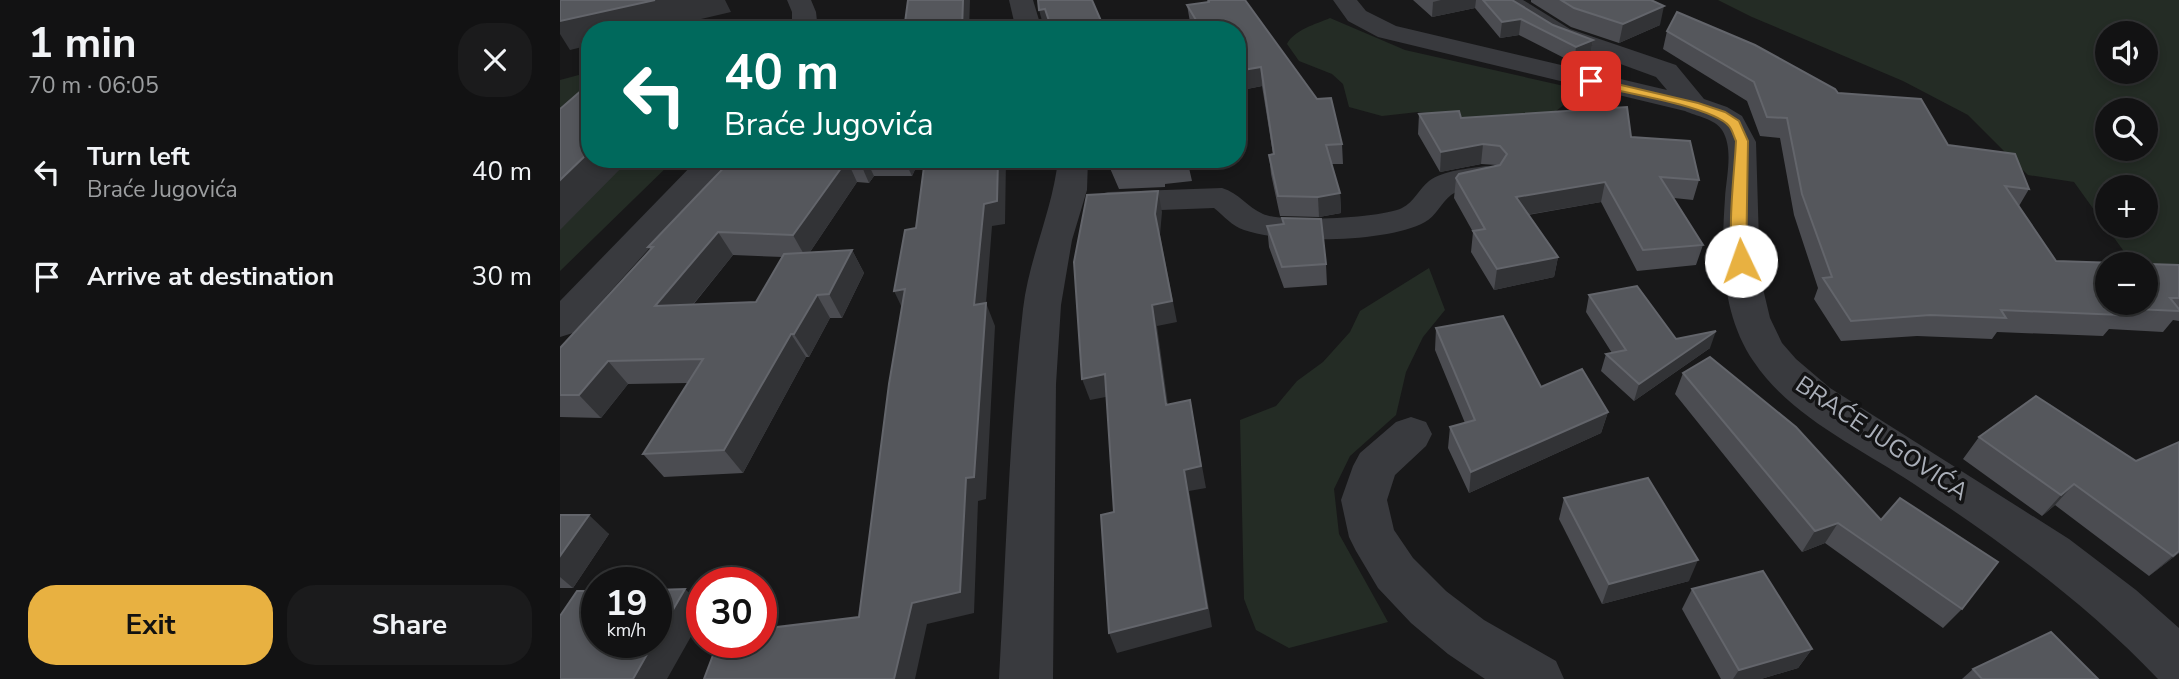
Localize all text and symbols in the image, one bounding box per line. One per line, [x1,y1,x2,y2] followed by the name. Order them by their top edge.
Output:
[28,15,137,72] text: 1 min
[2095,21,2158,315] map controls
[2095,21,2158,84] button: sound
[458,23,532,97] button: close
[724,39,839,106] text: 40 m
[609,49,700,140] icon: left
[1561,51,1621,111] pin
[1572,62,1610,100] icon: arrive
[28,70,159,101] text: 70 m · 06:05
[2095,98,2158,161] button: search
[724,103,934,146] text: Braće Jugovića
[87,139,190,174] text: Turn left
[28,153,66,191] icon: left
[472,154,532,189] text: 40 m
[87,174,238,205] text: Braće Jugovića
[2095,175,2158,238] button: +
[1704,224,1778,298] position arrow
[2095,252,2158,315] button: −
[28,258,66,296] icon: arrive
[87,259,334,294] text: Arrive at destination
[472,259,532,294] text: 30 m
[1789,368,1975,508] street label: BRAĆE JUGOVIĆA
[686,567,777,658] speed limit sign: 30
[605,580,648,627] text: 19
[28,585,273,665] button: Exit
[287,585,532,665] button: Share
[607,618,646,642] text: km/h

